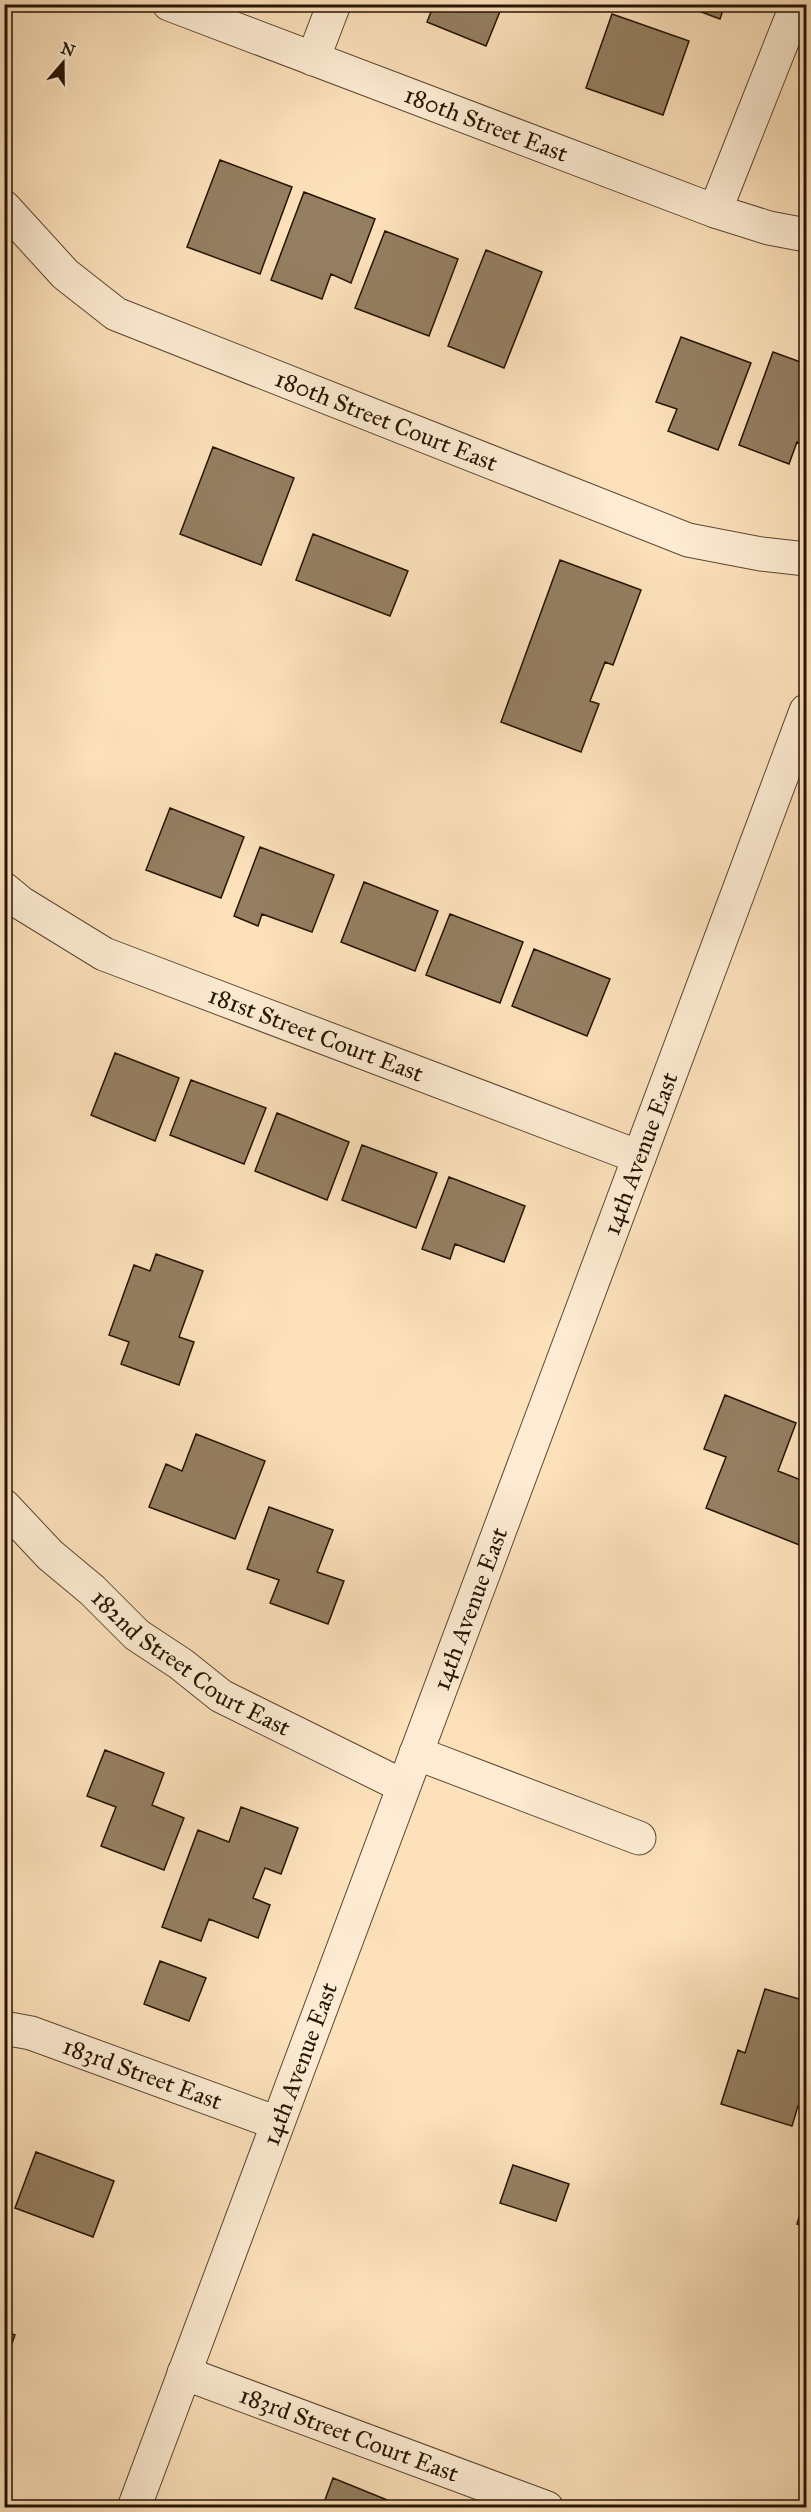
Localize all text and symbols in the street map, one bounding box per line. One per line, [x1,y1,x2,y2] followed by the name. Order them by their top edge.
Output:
[33,33,93,93] north arrow
[58,38,78,61] text: N
[400,80,572,169] street label: 180th Street East
[271,363,502,478] street label: 180th Street Court East
[204,980,428,1089] street label: 181st Street Court East
[596,1067,685,1239] street label: 14th Avenue East
[426,1523,515,1695] street label: 14th Avenue East
[85,1583,296,1743] street label: 182nd Street Court East
[256,1978,344,2150] street label: 14th Avenue East
[59,2031,227,2117] street label: 183rd Street East
[235,2380,463,2489] street label: 183rd Street Court East

